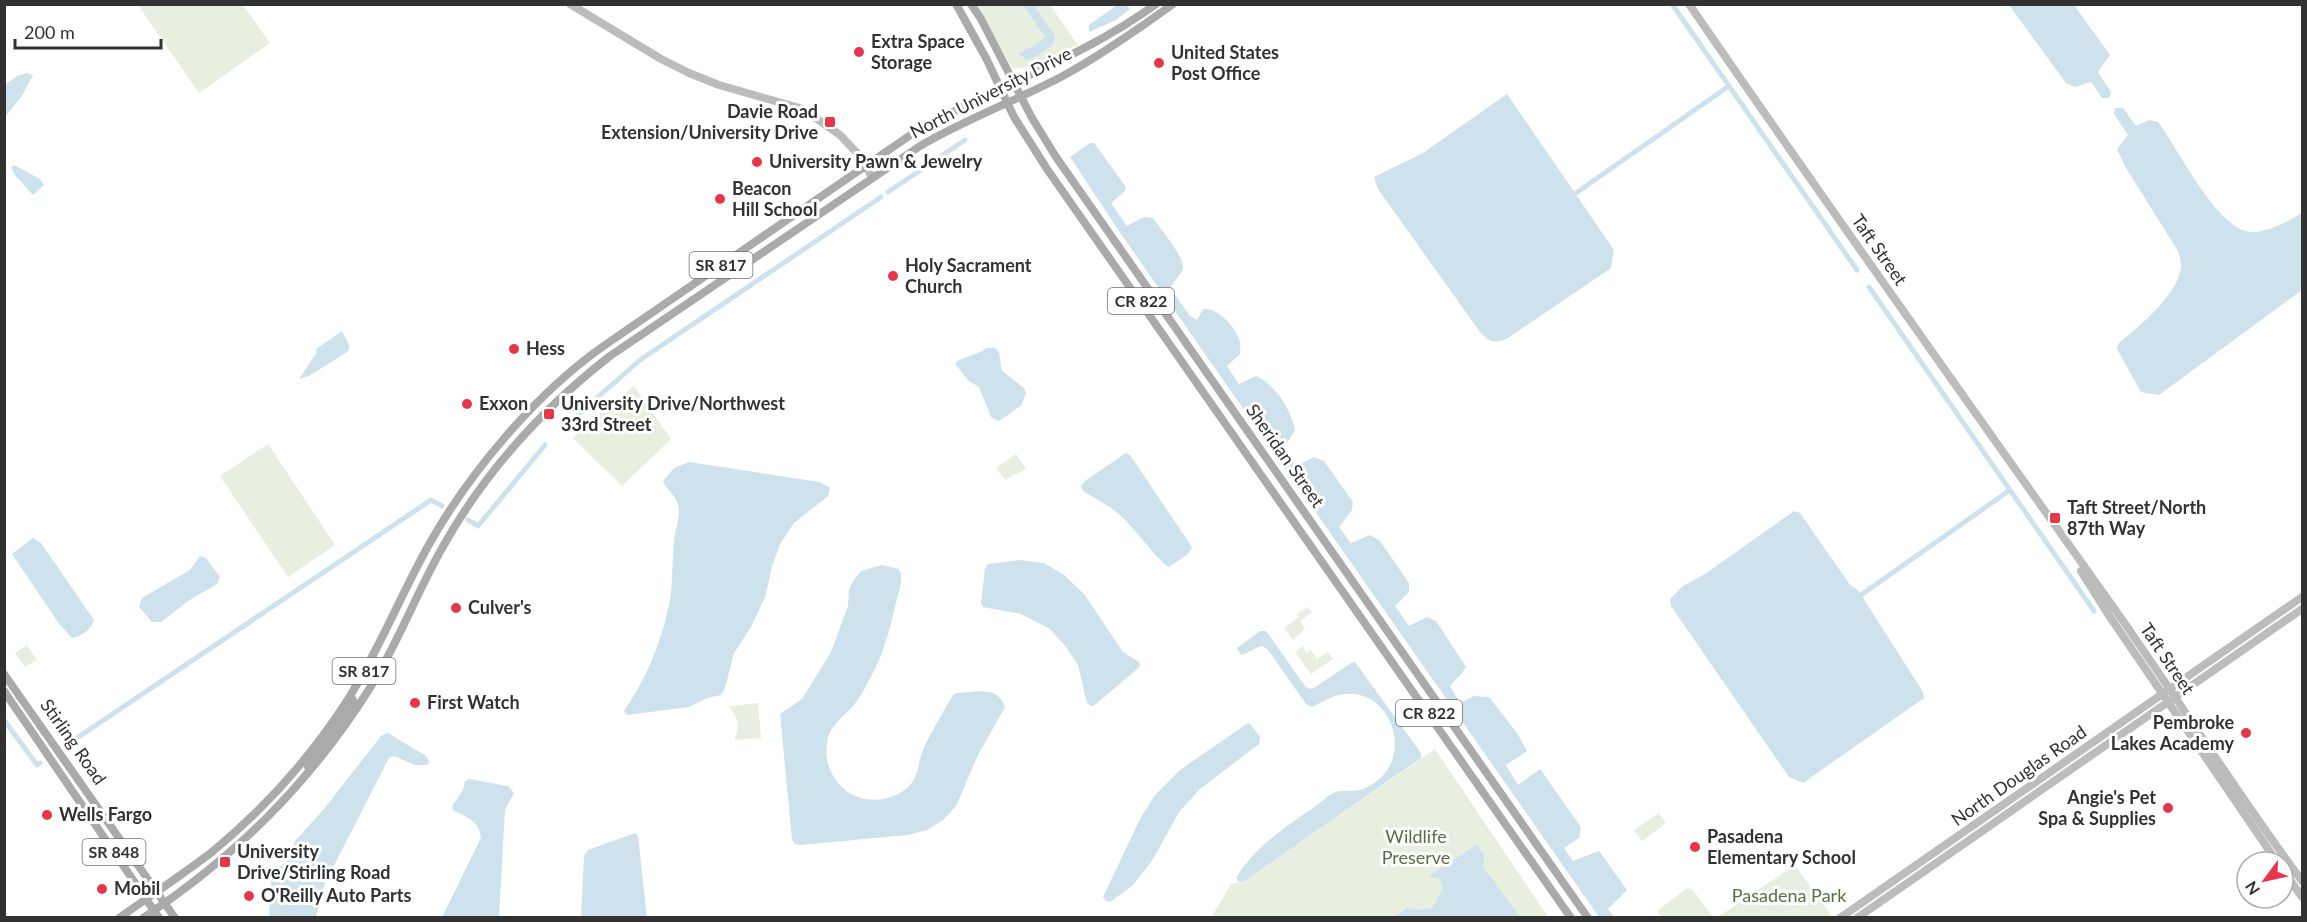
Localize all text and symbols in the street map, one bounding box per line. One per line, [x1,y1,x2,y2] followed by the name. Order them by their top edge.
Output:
[15,12,160,50] scale bar
[24,21,75,43] text: 200 m
[871,30,965,73] place label: Extra Space Storage
[1171,41,1279,84] place label: United States Post Office
[906,42,1075,142] street label: North University Drive
[852,45,866,59] marker: Extra Space Storage
[1152,56,1166,70] marker: United States Post Office
[601,100,818,143] place label: Davie Road Extension/University Drive
[823,115,837,129] marker: Davie Road Extension/University Drive
[769,150,983,172] place label: University Pawn & Jewelry
[750,155,764,169] marker: University Pawn & Jewelry
[732,177,817,220] place label: Beacon Hill School
[713,192,727,206] marker: Beacon Hill School
[1847,210,1913,290] street label: Taft Street
[690,252,752,278] road number: SR 817
[905,254,1032,297] place label: Holy Sacrament Church
[886,269,900,283] marker: Holy Sacrament Church
[1108,288,1174,314] road number: CR 822
[526,337,565,359] place label: Hess
[507,342,521,356] marker: Hess
[479,392,528,414] place label: Exxon
[561,392,785,435] place label: University Drive/Northwest 33rd Street
[460,397,474,411] marker: Exxon
[1242,400,1330,512] street label: Sheridan Street
[542,407,556,421] marker: University Drive/Northwest 33rd Street
[2067,496,2206,539] place label: Taft Street/North 87th Way
[2048,511,2062,525] marker: Taft Street/North 87th Way
[468,596,532,618] place label: Culver's
[449,601,463,615] marker: Culver's
[2136,618,2200,699] street label: Taft Street
[332,658,395,684] road number: SR 817
[427,691,520,713] place label: First Watch
[36,694,111,788] street label: Stirling Road
[408,696,422,710] marker: First Watch
[1396,700,1462,726] road number: CR 822
[2111,711,2234,754] place label: Pembroke Lakes Academy
[1947,720,2090,830] street label: North Douglas Road
[2239,726,2253,740] marker: Pembroke Lakes Academy
[2038,786,2156,829] place label: Angie's Pet Spa & Supplies
[2161,801,2175,815] marker: Angie's Pet Spa & Supplies
[59,803,152,825] place label: Wells Fargo
[40,808,54,822] marker: Wells Fargo
[1382,825,1450,868] park label: Wildlife Preserve
[1707,825,1856,868] place label: Pasadena Elementary School
[82,839,146,865] road number: SR 848
[237,840,391,883] place label: University Drive/Stirling Road
[1688,840,1702,854] marker: Pasadena Elementary School
[2235,850,2295,910] north arrow
[218,855,232,869] marker: University Drive/Stirling Road
[114,877,160,899] place label: Mobil
[2241,878,2263,899] text: N
[95,882,109,896] marker: Mobil
[261,884,411,906] place label: O'Reilly Auto Parts
[1732,884,1847,906] park label: Pasadena Park
[242,889,256,903] marker: O'Reilly Auto Parts

